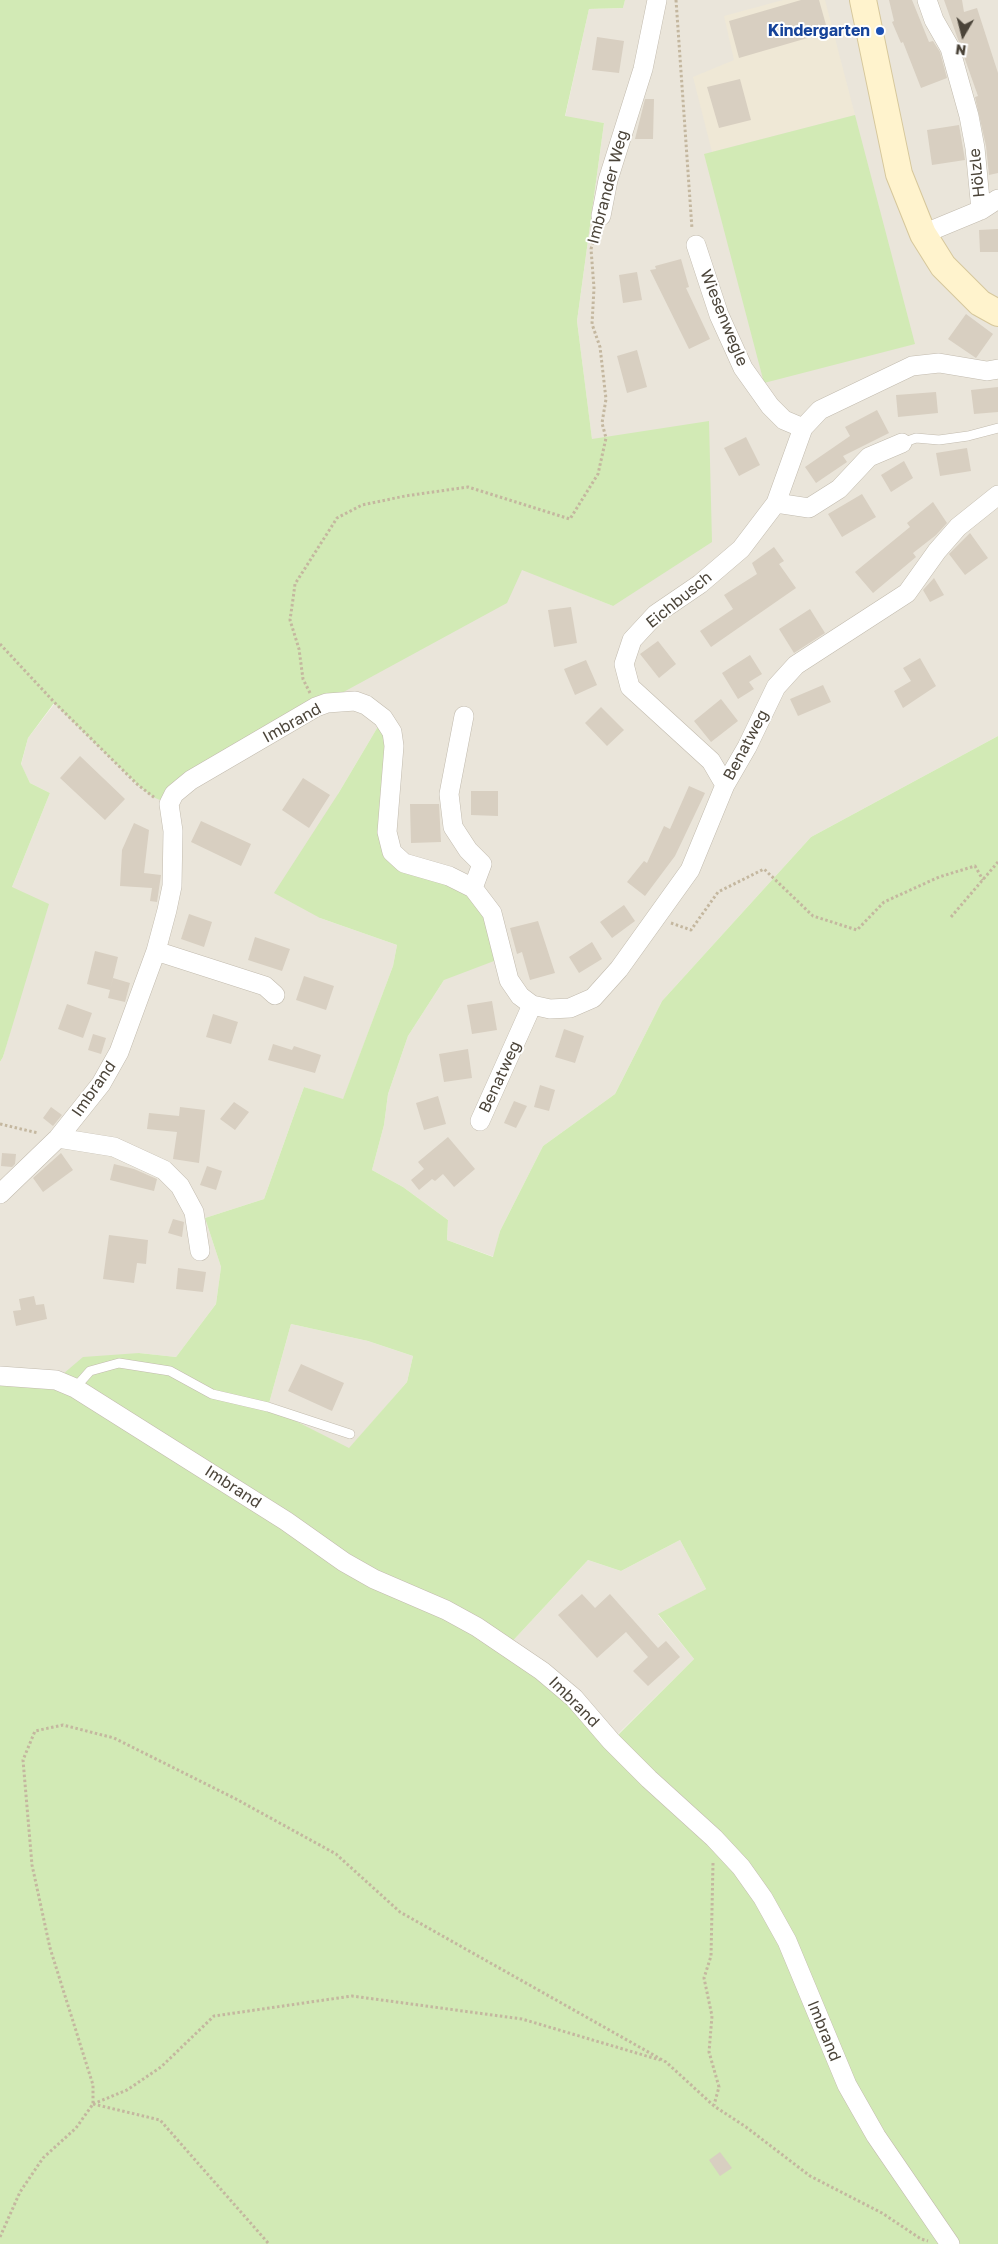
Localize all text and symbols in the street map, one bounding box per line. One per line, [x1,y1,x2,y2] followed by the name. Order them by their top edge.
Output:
[938,10,988,60] north arrow
[768,21,870,41] place label: Kindergarten
[874,25,886,37] marker: Kindergarten
[954,41,967,60] text: N
[584,128,632,246] street label: Imbrander Weg
[965,147,989,199] street label: Hölzle
[696,267,752,369] street label: Wiesenwegle
[642,568,716,632] street label: Eichbusch
[259,699,325,747] street label: Imbrand
[719,706,773,784] street label: Benatweg
[475,1038,525,1116] street label: Benatweg
[68,1057,120,1121] street label: Imbrand
[201,1462,265,1512] street label: Imbrand
[545,1673,603,1731] street label: Imbrand
[803,1998,845,2064] street label: Imbrand

